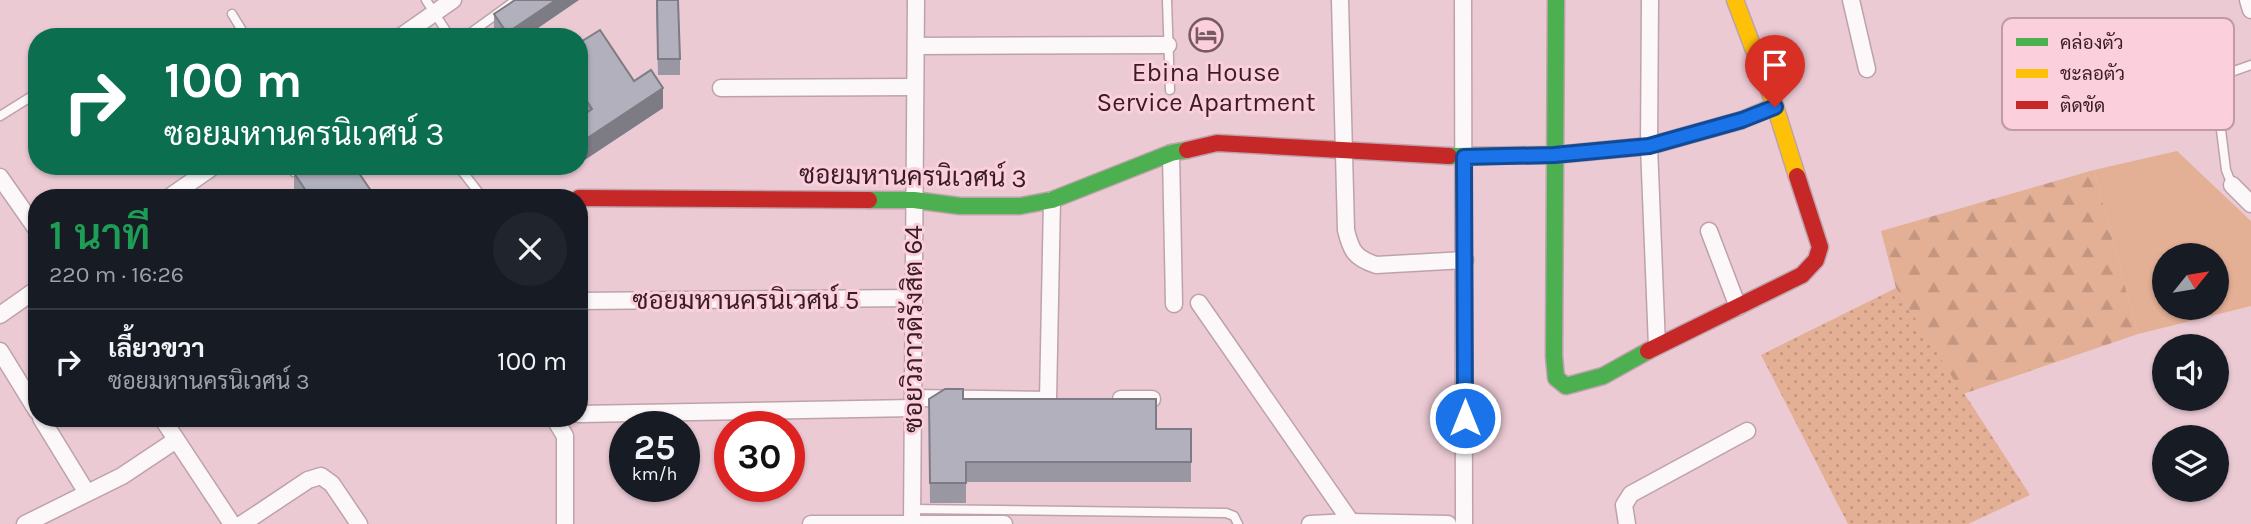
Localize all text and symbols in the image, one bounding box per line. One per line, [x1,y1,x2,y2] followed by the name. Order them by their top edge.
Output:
[1187,16,1225,54] hotel icon: Ebina House Service Apartment
[2002,18,2234,130] legend
[2060,31,2124,54] text: คล่องตัว
[1745,35,1805,107] pin
[1756,46,1794,84] icon: arrive
[164,52,302,109] text: 100 m
[49,56,140,147] icon: right
[1097,57,1316,118] place label: Ebina House Service Apartment
[2060,63,2125,85] text: ชะลอตัว
[2060,95,2105,117] text: ติดขัด
[164,116,444,153] text: ซอยมหานครนิเวศน์ 3
[799,157,1027,194] street label: ซอยมหานครนิเวศน์ 3
[49,210,151,260] text: 1 นาที
[493,212,567,286] button: close
[897,225,929,433] street label: ซอยวิภาวดีรังสิต 64
[2152,243,2230,320] north arrow
[2152,243,2229,502] map controls
[49,261,184,288] text: 220 m · 16:26
[632,283,860,316] street label: ซอยมหานครนิเวศน์ 5
[108,333,205,364] text: เลี้ยวขวา
[2152,334,2229,411] button: sound
[49,343,87,381] icon: right
[497,346,567,377] text: 100 m
[108,368,309,395] text: ซอยมหานครนิเวศน์ 3
[1428,381,1502,455] position arrow
[714,411,805,502] speed limit sign: 30
[2152,425,2229,502] button: layers
[634,427,675,468] text: 25
[632,463,677,485] text: km/h

